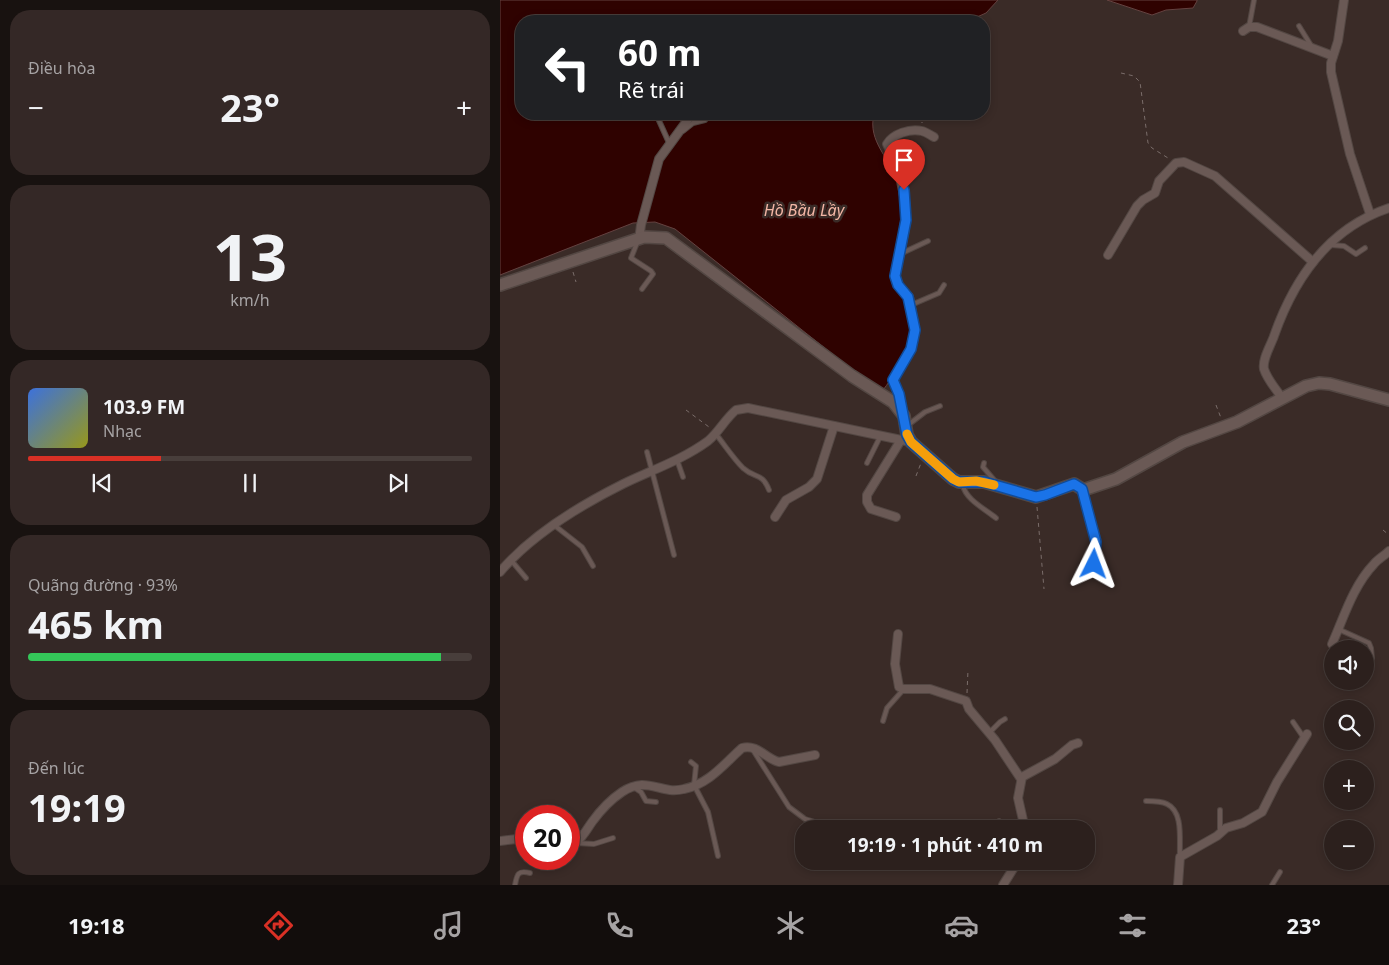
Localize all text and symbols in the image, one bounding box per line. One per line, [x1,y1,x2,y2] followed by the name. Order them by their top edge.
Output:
[618,29,701,76] text: 60 m
[535,35,600,100] icon: left
[28,57,95,79] text: Điều hòa
[618,74,684,104] text: Rẽ trái
[220,81,280,133] text: 23°
[28,88,44,126] text: −
[456,88,472,126] text: +
[883,139,925,190] pin
[890,146,918,174] icon: arrive
[764,199,846,221] water label: Hồ Bầu Lầy
[213,212,287,300] text: 13
[230,289,270,311] text: km/h
[103,394,185,420] text: 103.9 FM
[103,420,142,442] text: Nhạc
[88,469,116,497] icon: previous
[236,469,264,497] icon: pause
[384,469,412,497] icon: next
[1067,537,1119,589] position arrow
[28,574,178,596] text: Quãng đường · 93%
[28,598,164,650] text: 465 km
[1324,640,1374,870] map controls
[1324,640,1374,690] button: sound
[1324,700,1374,750] button: search
[28,757,84,779] text: Đến lúc
[1324,760,1374,810] button: +
[28,781,126,833] text: 19:19
[515,805,580,870] speed limit sign: 20
[1324,820,1374,870] button: −
[847,832,1043,858] text: 19:19 · 1 phút · 410 m
[261,908,296,943] icon: directions
[431,908,466,943] icon: music
[602,908,637,943] icon: phone
[773,908,808,943] icon: climate
[944,908,979,943] icon: car
[1115,908,1150,943] icon: filters
[68,910,125,940] text: 19:18
[1286,910,1321,940] text: 23°

